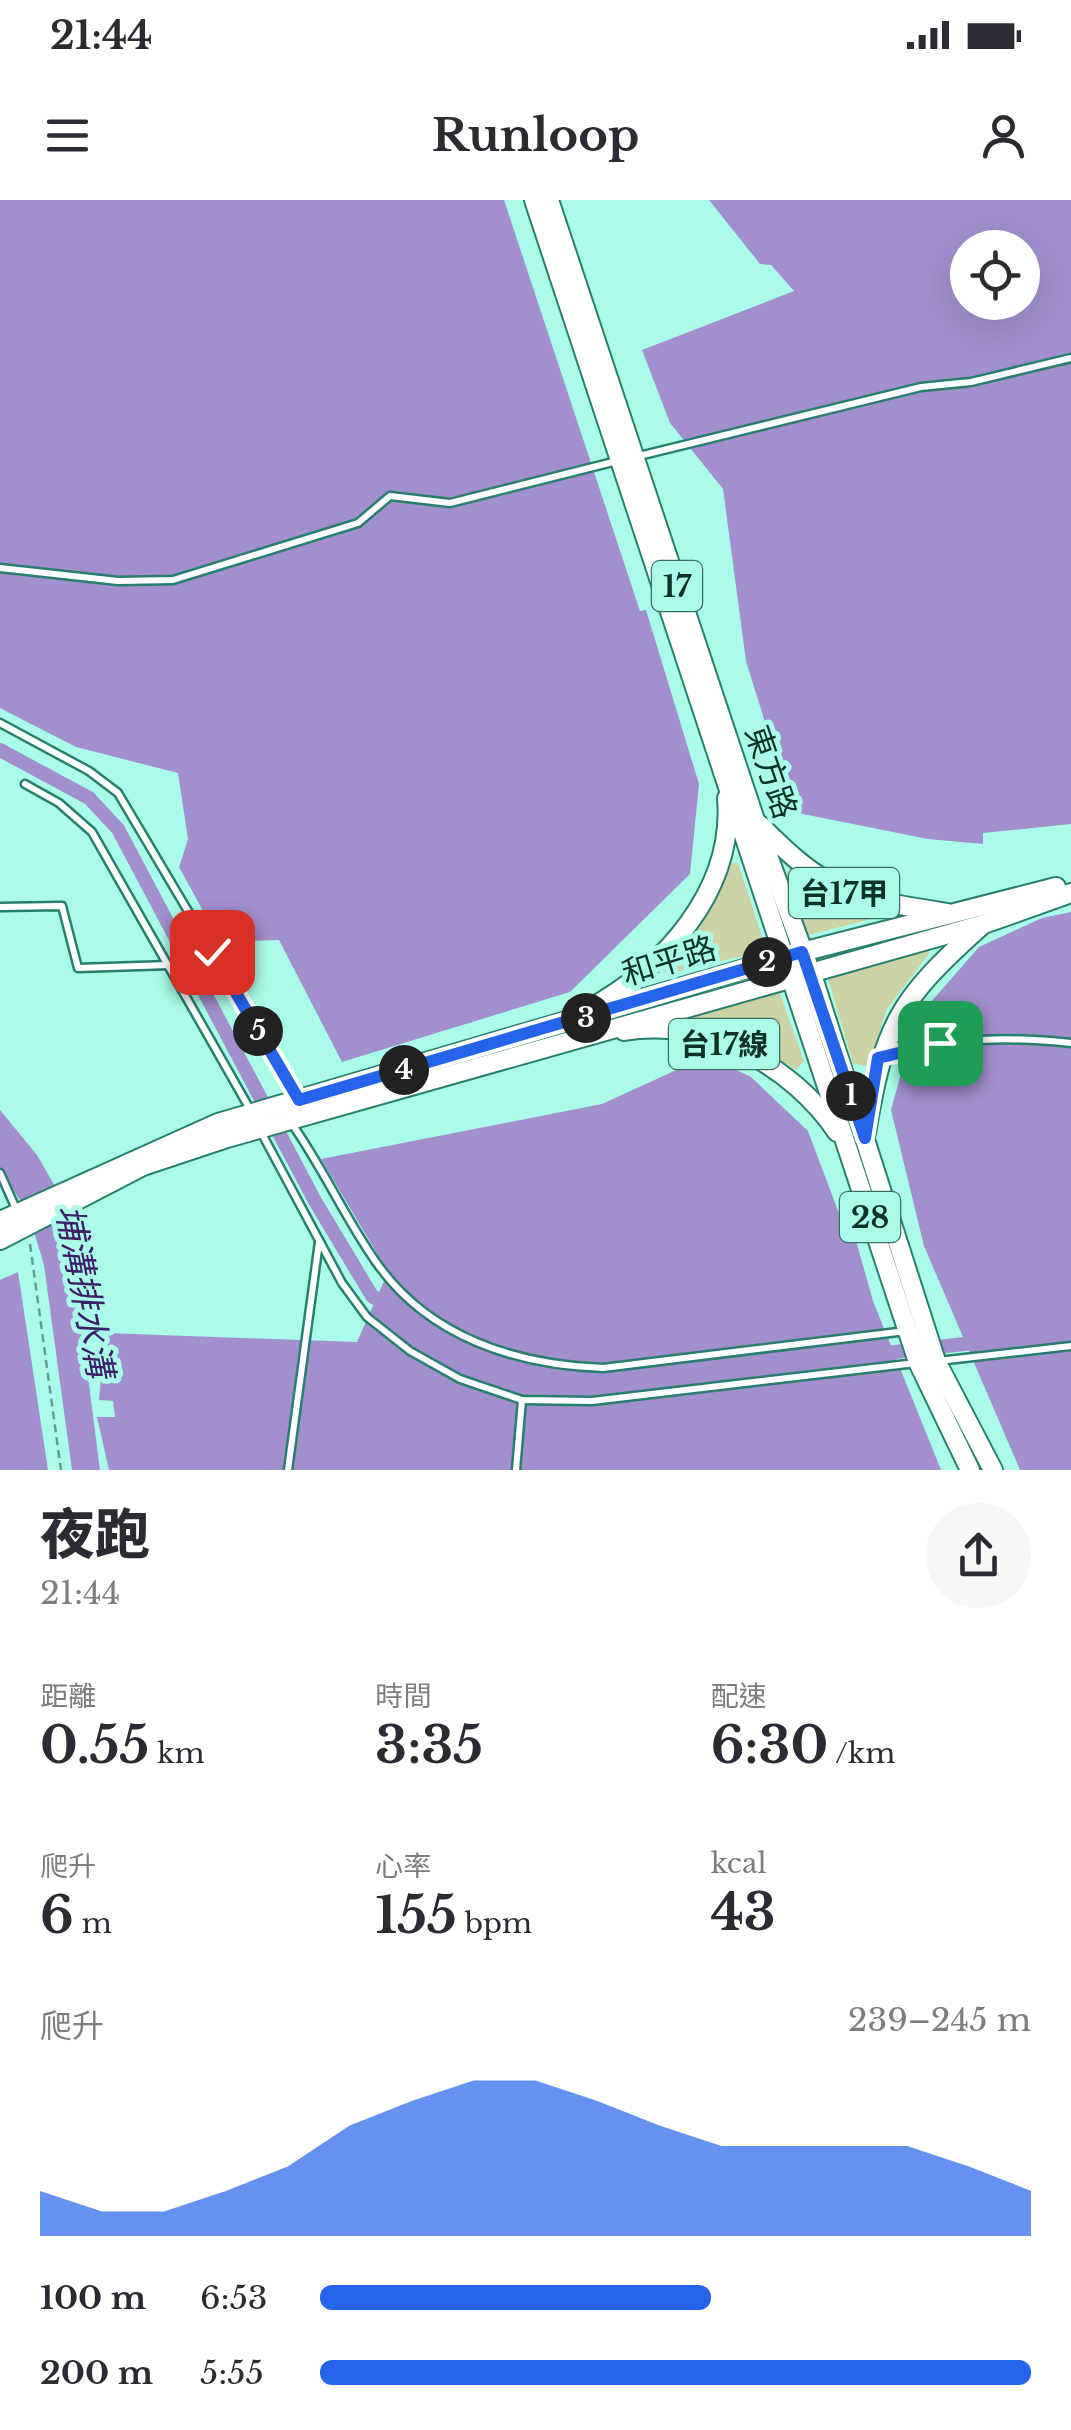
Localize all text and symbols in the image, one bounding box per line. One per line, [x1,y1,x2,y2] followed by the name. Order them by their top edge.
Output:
[50,12,153,59] text: 21:44
[432,107,639,163] text: Runloop
[40,108,95,163] icon: menu
[976,108,1031,163] icon: person
[950,230,1040,320] map controls
[950,230,1040,320] button: locate
[652,561,702,611] road number: 17
[736,720,806,824] street label: 東方路
[789,868,899,918] road number: 台17甲
[170,910,255,995] pin
[185,925,240,980] icon: check
[617,928,721,994] street label: 和平路
[742,937,792,987] pin: 2
[758,944,776,979] text: 2
[561,993,611,1043] pin: 3
[577,1000,595,1035] text: 3
[898,1001,983,1086] pin
[233,1006,283,1056] pin: 5
[250,1013,266,1048] text: 5
[913,1016,968,1071] icon: arrive
[669,1019,779,1069] road number: 台17線
[379,1045,429,1095] pin: 4
[395,1052,413,1087] text: 4
[826,1071,876,1121] pin: 1
[845,1078,857,1113] text: 1
[840,1192,900,1242] road number: 28
[47,1201,124,1386] water label: 埔溝排水溝
[40,1501,150,1569] text: 夜跑
[926,1503,1031,1608] button: share
[40,1573,121,1613] text: 21:44
[40,1679,96,1714] text: 距離
[375,1679,431,1714] text: 時間
[711,1679,767,1714] text: 配速
[40,1714,149,1777] text: 0.55
[375,1714,483,1777] text: 3:35
[711,1714,828,1777] text: 6:30
[149,1736,205,1771] text: km
[828,1736,895,1771] text: /km
[711,1846,767,1881] text: kcal
[40,1849,96,1884] text: 爬升
[375,1849,431,1884] text: 心率
[711,1881,776,1944] text: 43
[40,1884,74,1947] text: 6
[375,1884,457,1947] text: 155
[74,1906,112,1941] text: m
[457,1906,532,1941] text: bpm
[848,2000,1031,2040] text: 239–245 m
[40,2006,104,2046] text: 爬升
[40,2278,146,2318] text: 100 m
[200,2278,268,2318] text: 6:53
[40,2353,153,2393] text: 200 m
[200,2353,264,2393] text: 5:55

